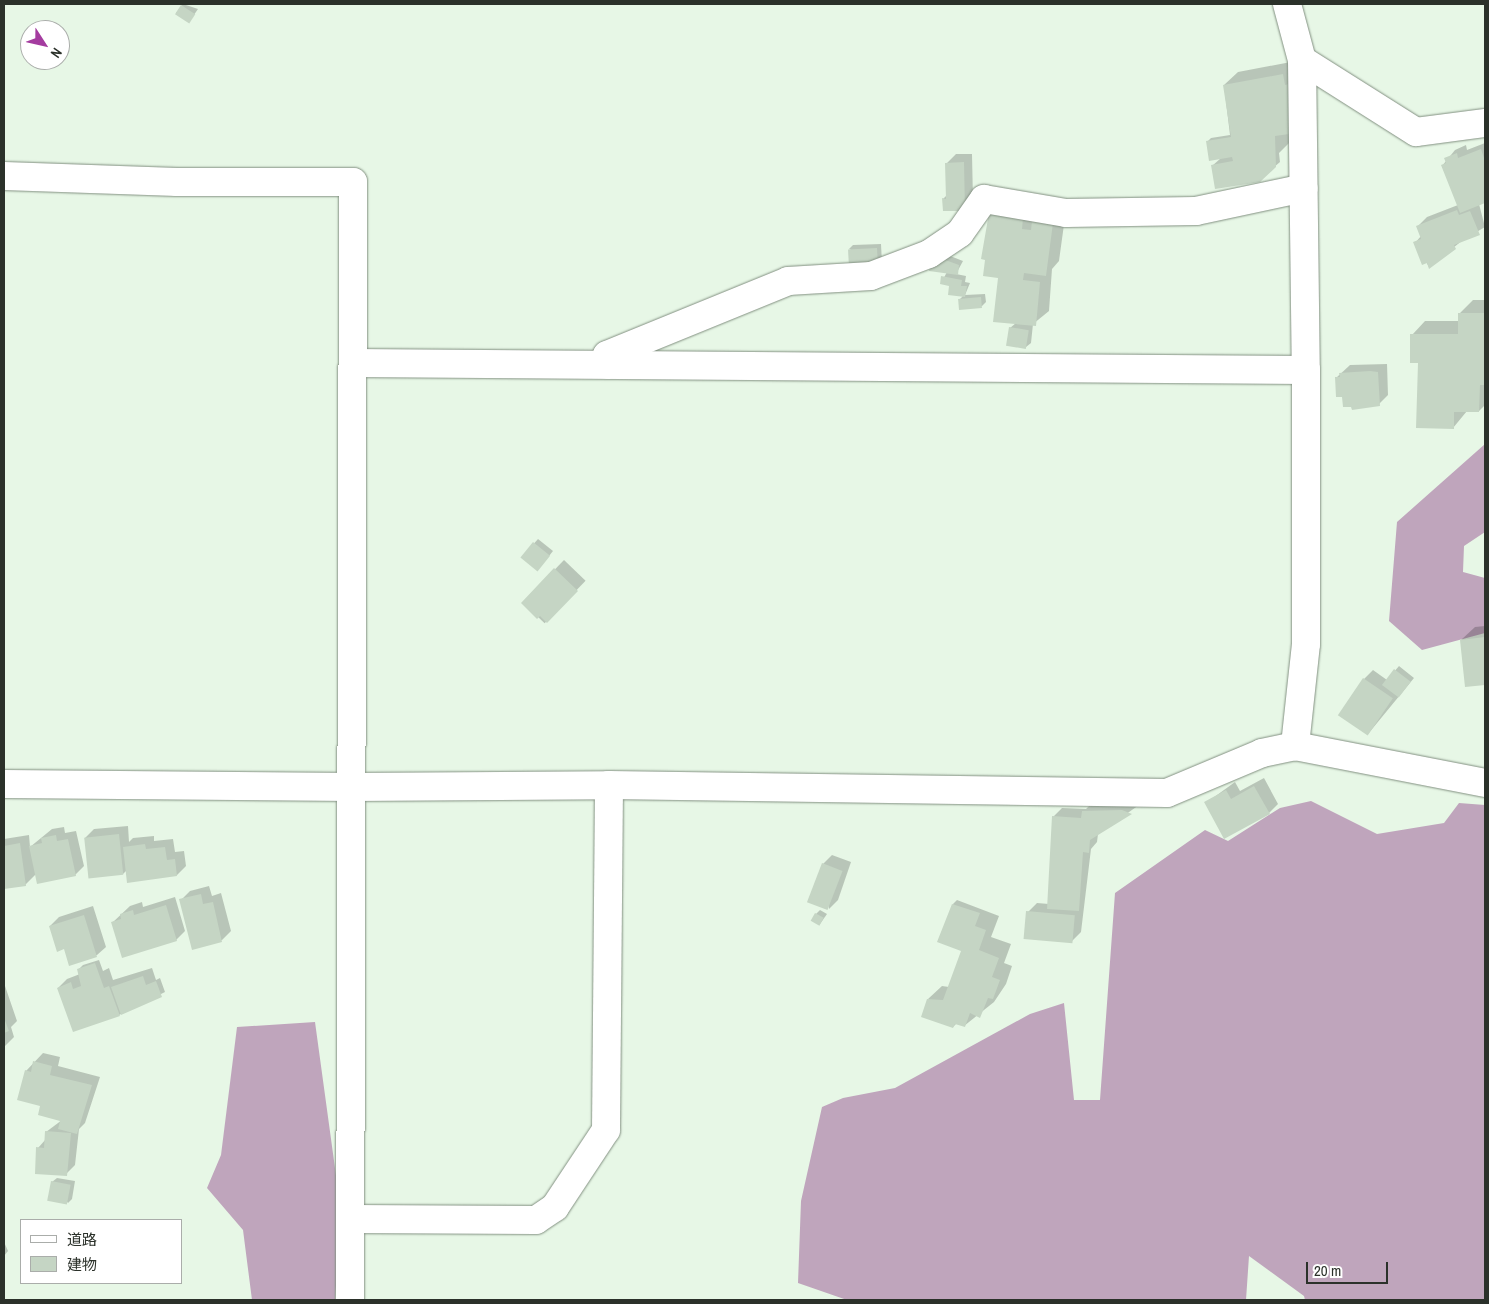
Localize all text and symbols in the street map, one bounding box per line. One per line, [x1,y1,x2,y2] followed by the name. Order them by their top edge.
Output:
[20,20,70,70] north arrow
[47,44,66,62] text: N
[20,1219,182,1284] legend
[67,1229,97,1250] text: 道路
[1309,1252,1392,1284] scale bar
[67,1254,97,1275] text: 建物
[1314,1260,1341,1281] text: 20 m

